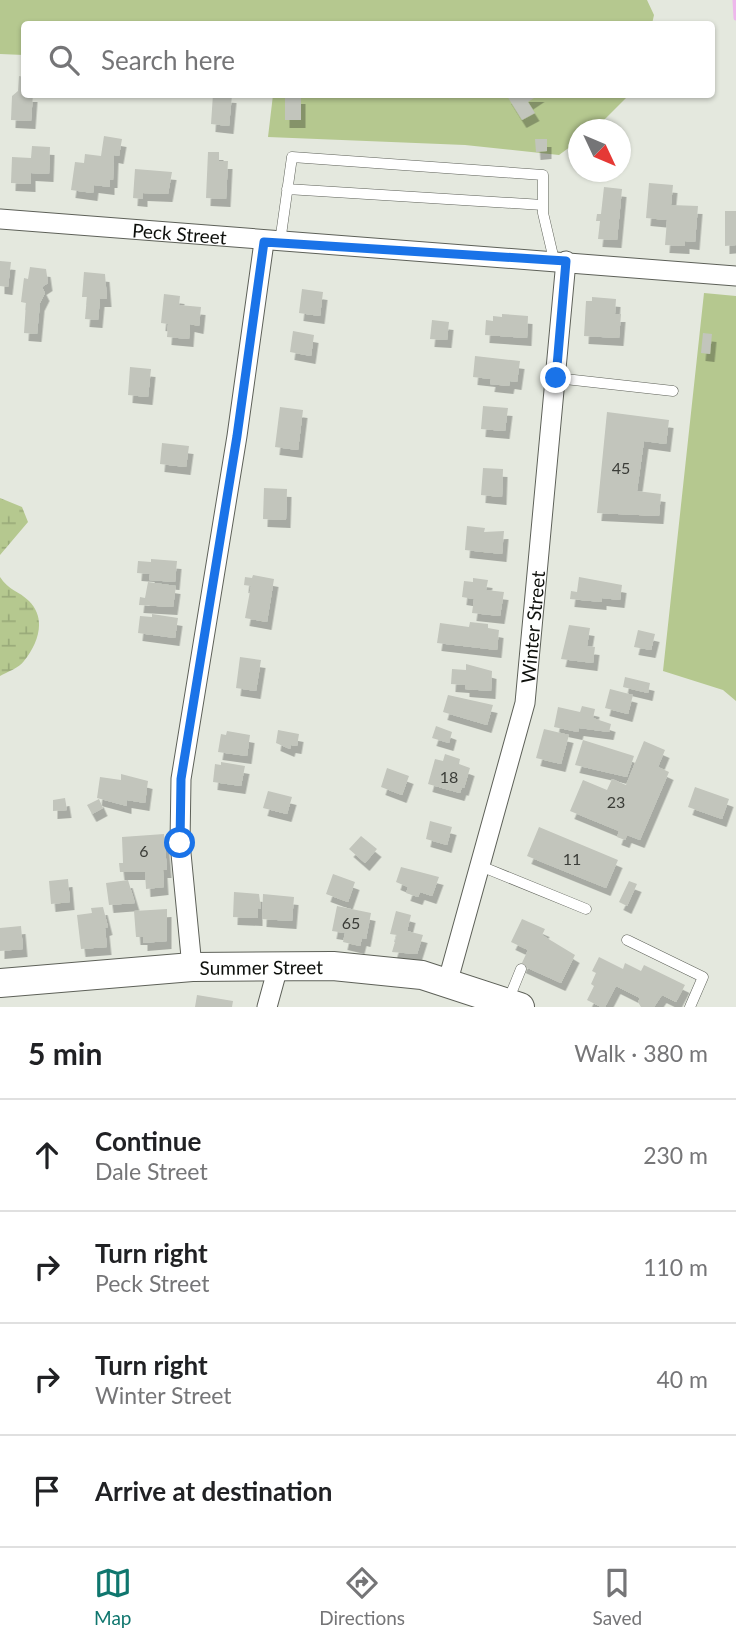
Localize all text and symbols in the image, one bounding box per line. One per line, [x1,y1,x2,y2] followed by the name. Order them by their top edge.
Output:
[21,21,715,98] search box
[45,41,83,79] icon: search
[101,44,235,76] text: Search here
[568,119,631,182] north arrow
[131,218,228,248] street label: Peck Street
[540,362,571,393] route end
[612,458,630,477] house number: 45
[515,569,549,684] street label: Winter Street
[440,767,458,786] house number: 18
[607,792,625,811] house number: 23
[164,827,195,858] route start
[139,841,149,860] house number: 6
[563,849,581,868] house number: 11
[342,913,360,932] house number: 65
[199,955,323,978] street label: Summer Street
[28,1035,102,1071] text: 5 min
[574,1039,708,1067] text: Walk · 380 m
[95,1125,201,1157] text: Continue
[28,1136,66,1174] icon: ahead
[643,1141,708,1169] text: 230 m
[95,1157,208,1185] text: Dale Street
[95,1237,208,1269] text: Turn right
[28,1248,66,1286] icon: right
[643,1253,708,1281] text: 110 m
[95,1269,209,1297] text: Peck Street
[95,1349,208,1381] text: Turn right
[28,1360,66,1398] icon: right
[657,1365,708,1393] text: 40 m
[95,1381,232,1409] text: Winter Street
[28,1472,66,1510] icon: arrive
[95,1475,332,1507] text: Arrive at destination
[94,1564,132,1629] tab: Map
[319,1564,405,1629] tab: Directions
[593,1564,642,1629] tab: Saved

